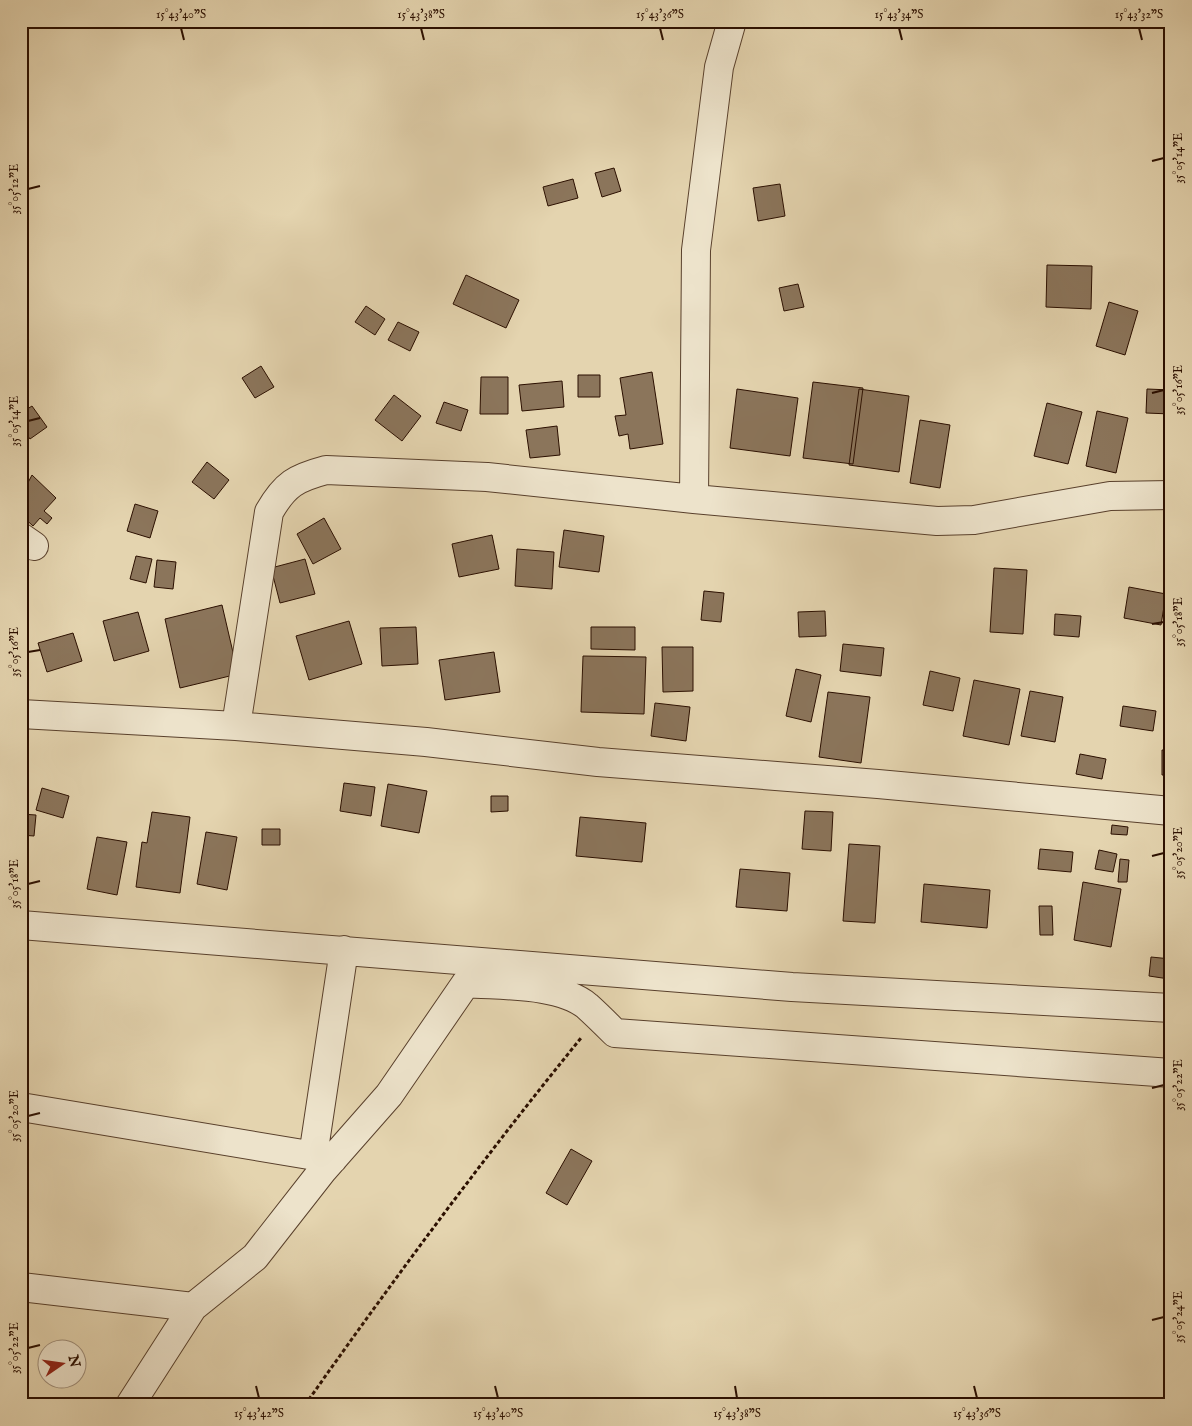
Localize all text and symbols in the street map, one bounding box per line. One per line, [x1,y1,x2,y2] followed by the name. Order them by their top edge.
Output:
[156,7,206,22] text: 15°43'40"S
[397,7,445,22] text: 15°43'38"S
[636,7,684,22] text: 15°43'36"S
[875,7,923,22] text: 15°43'34"S
[1115,7,1163,22] text: 15°43'32"S
[1171,133,1186,183] text: 35°05'14"E
[7,164,22,214] text: 35°05'12"E
[1171,365,1186,415] text: 35°05'16"E
[7,396,22,446] text: 35°05'14"E
[1171,597,1186,647] text: 35°05'18"E
[7,627,22,677] text: 35°05'16"E
[1171,827,1186,879] text: 35°05'20"E
[7,859,22,909] text: 35°05'18"E
[1171,1059,1186,1111] text: 35°05'22"E
[7,1090,22,1142] text: 35°05'20"E
[1171,1291,1186,1343] text: 35°05'24"E
[7,1322,22,1374] text: 35°05'22"E
[38,1338,88,1388] north arrow
[63,1352,84,1369] text: N
[234,1406,284,1421] text: 15°43'42"S
[473,1406,523,1421] text: 15°43'40"S
[713,1406,761,1421] text: 15°43'38"S
[953,1406,1001,1421] text: 15°43'36"S

